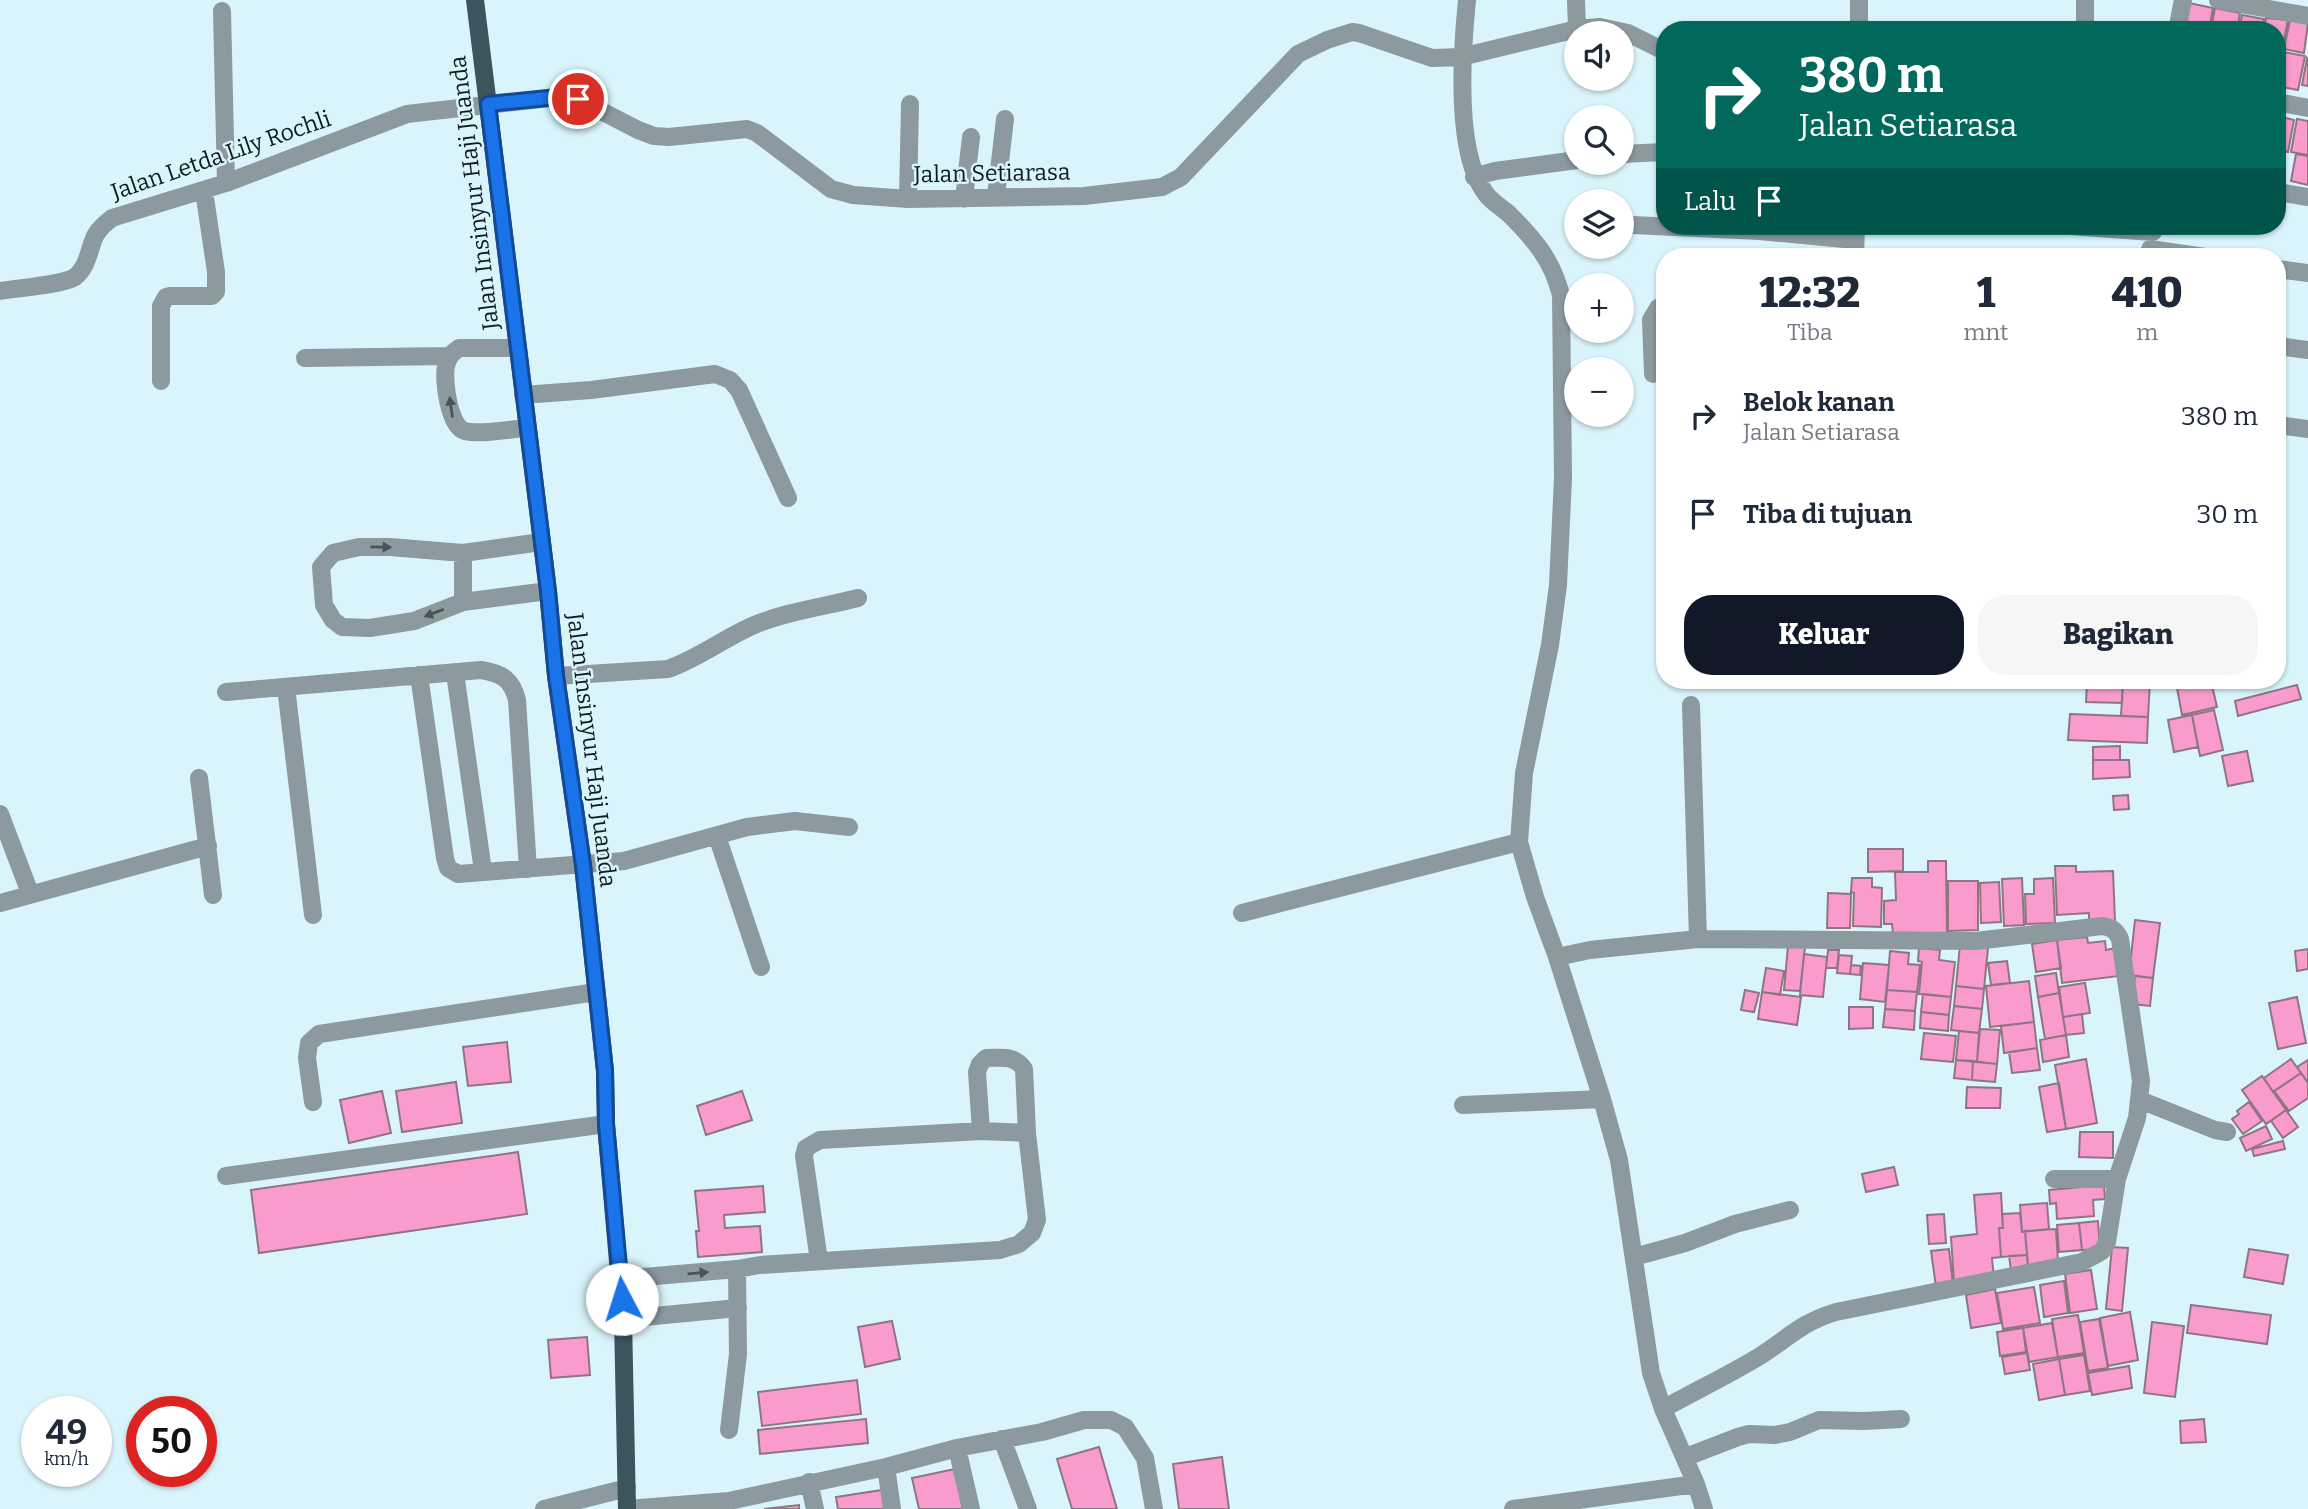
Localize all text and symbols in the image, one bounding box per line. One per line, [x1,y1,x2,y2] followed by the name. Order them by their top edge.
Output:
[1564,21,1634,427] map controls
[1564,21,1634,91] button: sound
[1799,46,1943,105] text: 380 m
[1684,49,1775,140] icon: right
[443,54,505,333] street label: Jalan Insinyur Haji Juanda
[548,69,608,129] pin
[559,80,597,118] icon: arrive
[107,104,335,206] street label: Jalan Letda Lily Rochli
[1564,105,1634,175] button: search
[1799,106,2017,144] text: Jalan Setiarasa
[912,158,1071,188] street label: Jalan Setiarasa
[1750,182,1788,220] icon: arrive
[1684,186,1736,217] text: Lalu
[1564,189,1634,259] button: layers
[1759,268,1860,318] text: 12:32
[1977,268,1995,318] text: 1
[2112,268,2183,318] text: 410
[1564,273,1634,343] button: +
[1787,318,1833,346] text: Tiba
[1964,318,2008,346] text: mnt
[2136,318,2158,346] text: m
[1564,357,1634,427] button: −
[1743,387,1895,418] text: Belok kanan
[445,396,456,418] one-way arrow
[1684,397,1722,435] icon: right
[2181,401,2258,432] text: 380 m
[1743,418,1900,446] text: Jalan Setiarasa
[1684,495,1722,533] icon: arrive
[1743,499,1912,530] text: Tiba di tujuan
[2197,499,2258,530] text: 30 m
[370,541,392,553] one-way arrow
[1684,595,1964,675] button: Keluar
[1978,595,2258,675] button: Bagikan
[423,608,444,619] one-way arrow
[561,610,623,889] street label: Jalan Insinyur Haji Juanda
[585,1262,659,1336] position arrow
[688,1267,710,1278] one-way arrow
[126,1396,217,1487] speed limit sign: 50
[45,1411,88,1453] text: 49
[44,1448,89,1470] text: km/h

